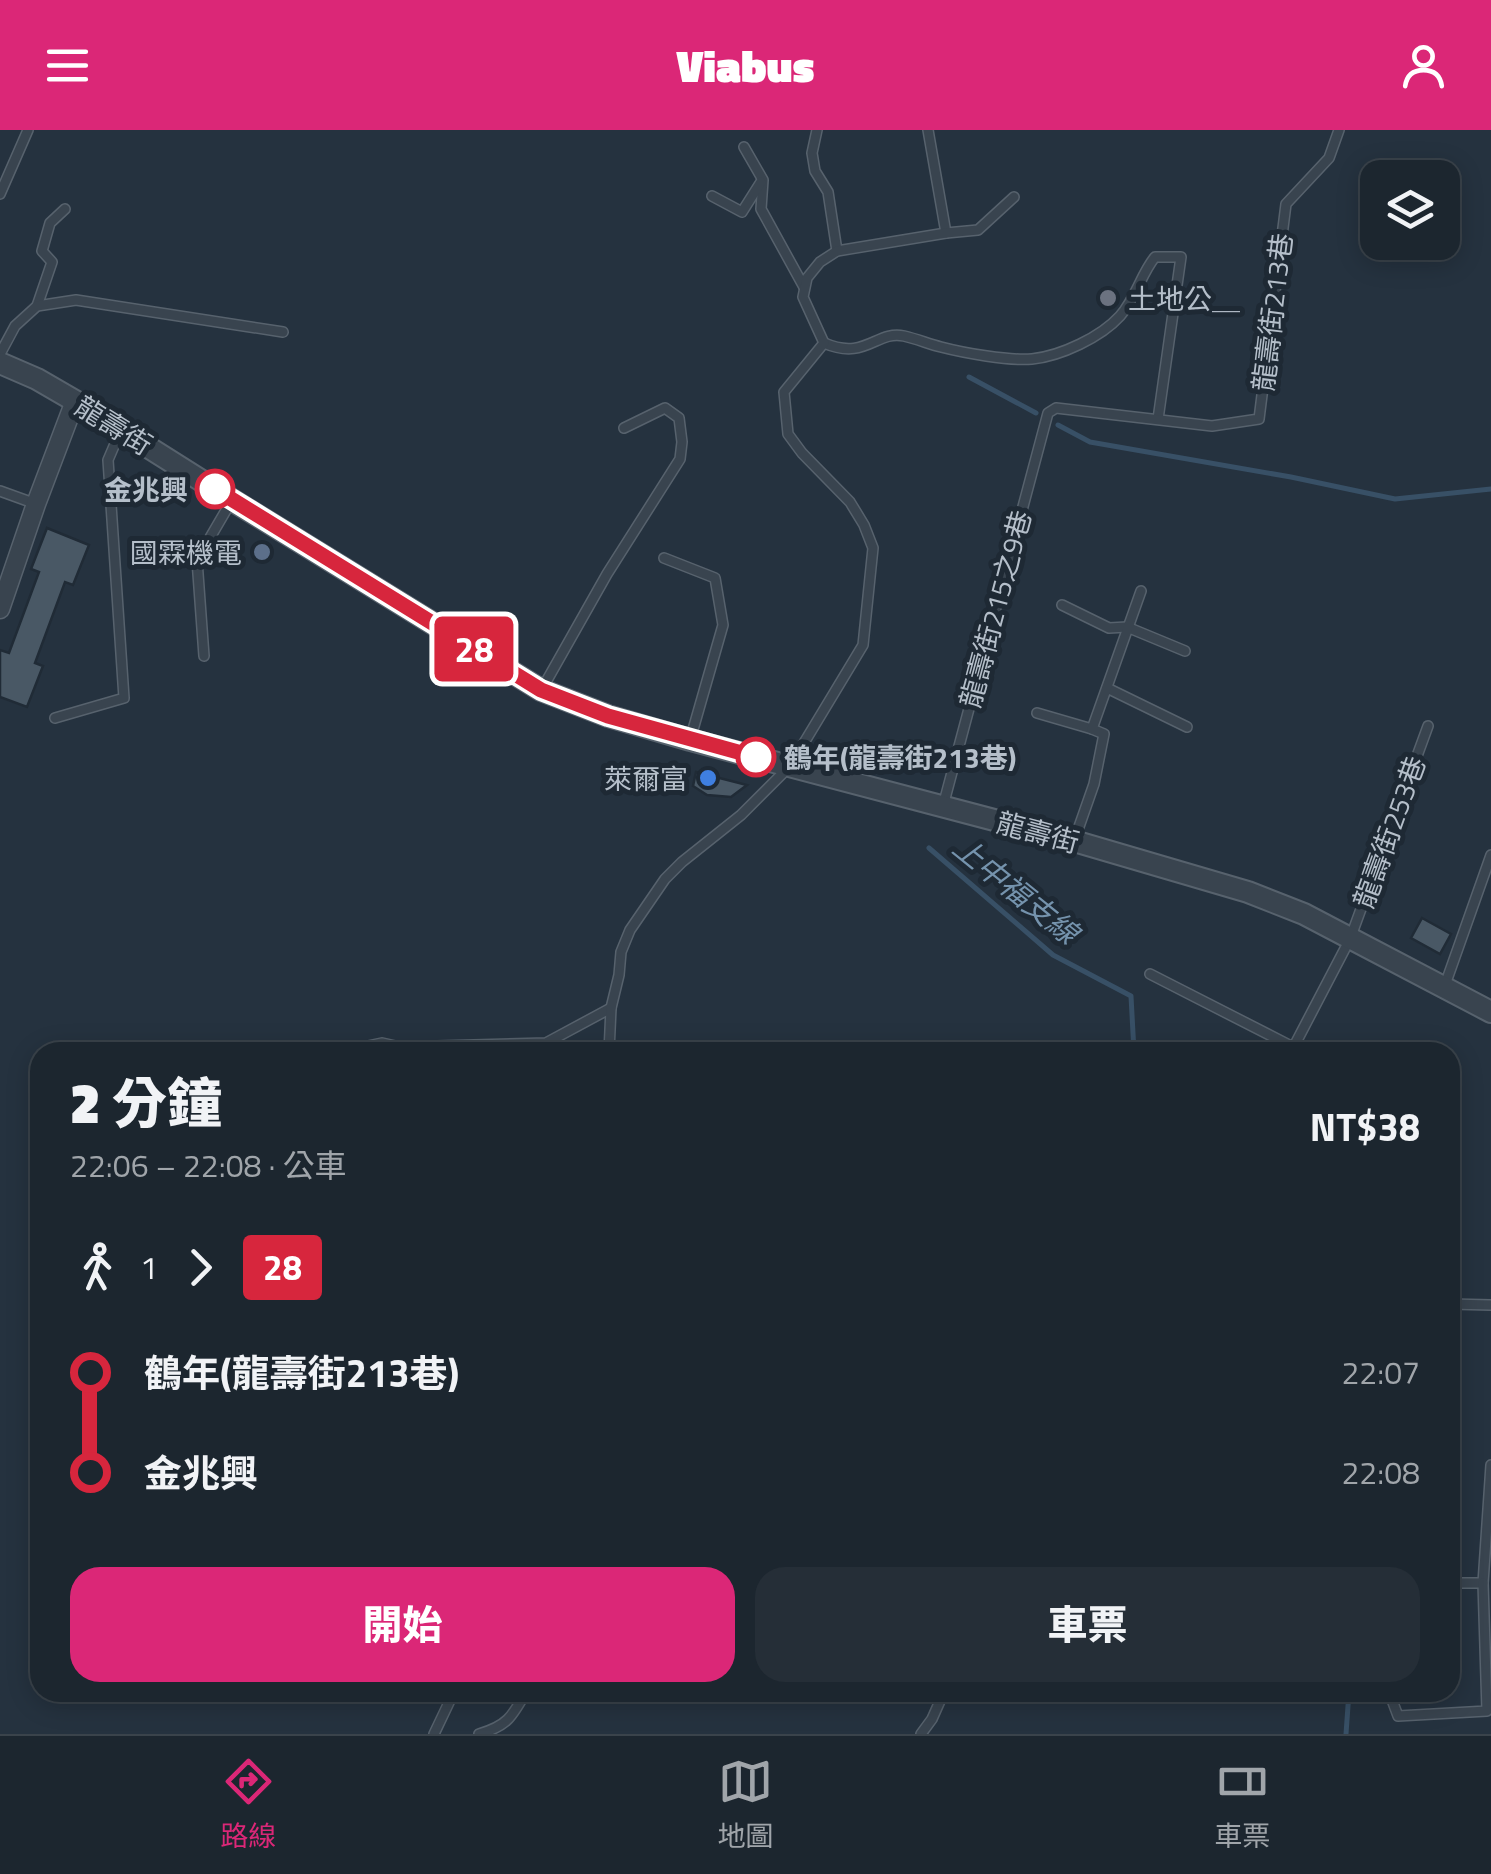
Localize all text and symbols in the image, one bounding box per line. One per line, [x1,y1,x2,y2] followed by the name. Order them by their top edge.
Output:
[676,31,815,99] text: Viabus
[40,38,95,93] icon: menu
[1396,38,1451,93] icon: person
[1360,160,1460,260] map controls
[1360,160,1460,260] button: layers
[1241,230,1303,394] street label: 龍壽街213巷
[1128,277,1240,320] place label: 土地公＿
[1097,287,1119,309] marker: 土地公＿
[67,385,161,465] street label: 龍壽街
[104,468,188,511] place label: 金兆興
[196,470,234,508] marker: 金兆興
[948,506,1042,712] street label: 龍壽街215之9巷
[130,531,242,574] place label: 國霖機電
[251,541,273,563] marker: 國霖機電
[429,616,519,682] line badge: 28
[454,622,494,676] text: 28
[784,736,1016,779] place label: 鶴年(龍壽街213巷)
[737,738,775,776] marker: 鶴年(龍壽街213巷)
[1342,750,1436,914] street label: 龍壽街253巷
[604,757,688,800] place label: 萊爾富
[697,767,719,789] marker: 萊爾富
[992,800,1084,864] street label: 龍壽街
[943,825,1091,957] water label: 上中福支線
[70,1061,222,1144] text: 2 分鐘
[1310,1098,1420,1156] text: NT$38
[70,1141,347,1189] text: 22:06 – 22:08 · 公車
[70,1240,125,1295] icon: walk
[173,1240,228,1295] icon: forward
[263,1240,302,1294] text: 28
[140,1243,158,1291] text: 1
[144,1344,459,1402] text: 鶴年(龍壽街213巷)
[1341,1348,1420,1396] text: 22:07
[144,1444,258,1502] text: 金兆興
[1341,1448,1420,1496] text: 22:08
[70,1567,735,1682] button: 開始
[755,1567,1420,1682] button: 車票
[220,1754,277,1857] tab: 路線
[717,1754,774,1857] tab: 地圖
[1214,1754,1271,1857] tab: 車票

